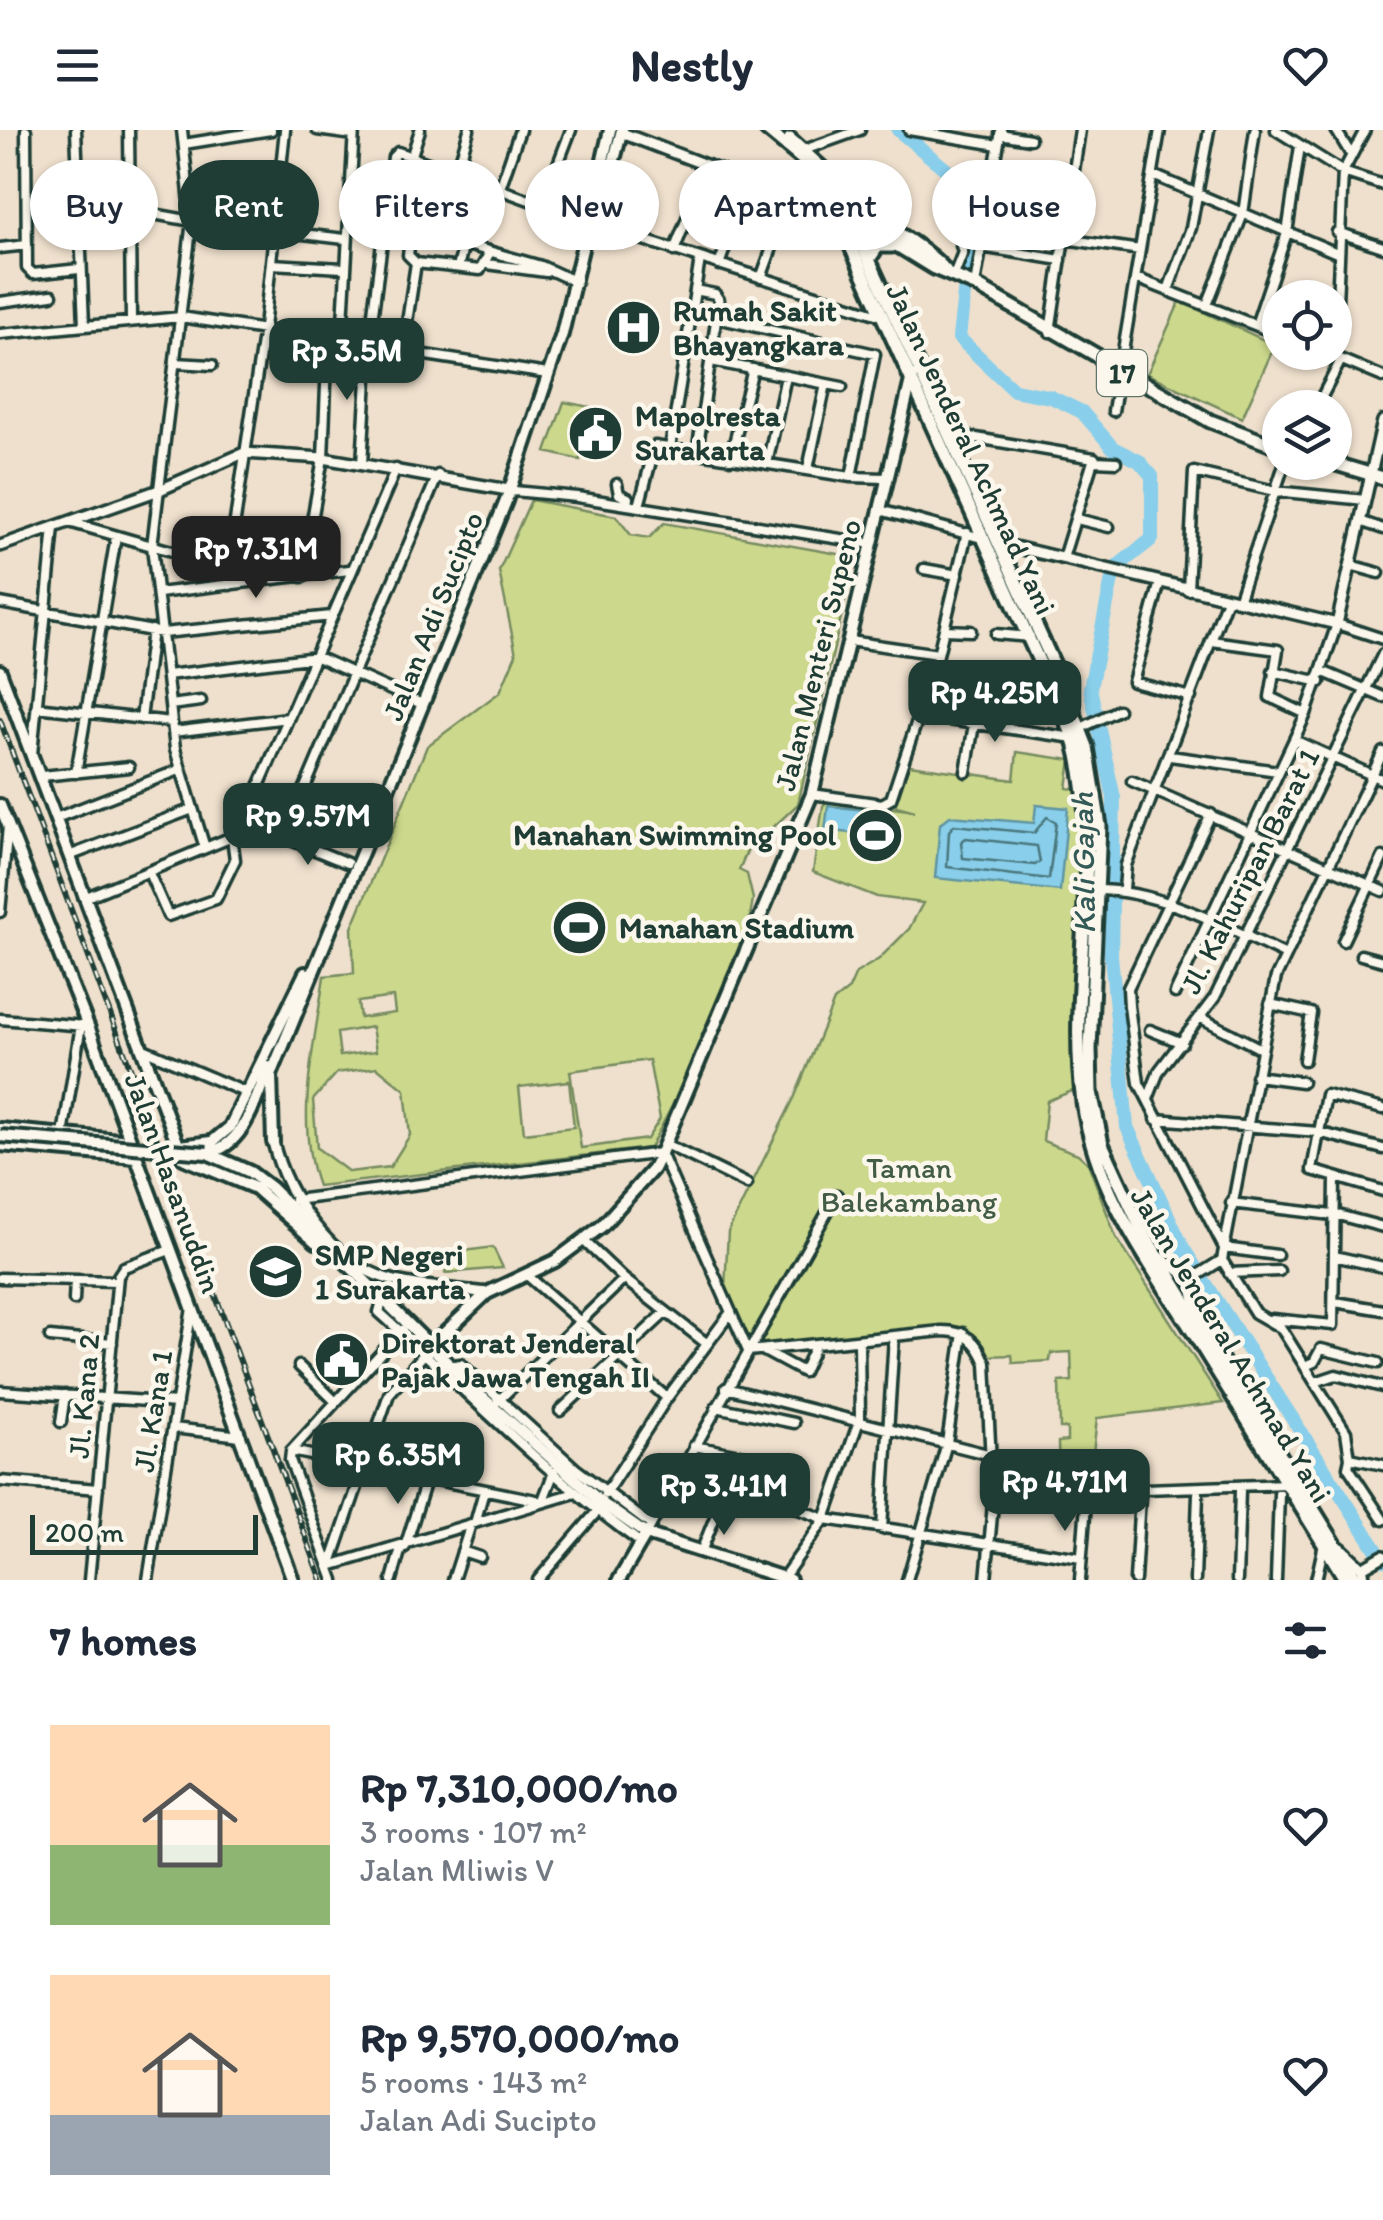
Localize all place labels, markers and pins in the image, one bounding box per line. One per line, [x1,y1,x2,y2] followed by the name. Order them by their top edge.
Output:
[673,292,844,363] place label: Rumah Sakit Bhayangkara
[604,298,664,358] hospital icon: Rumah Sakit Bhayangkara
[255,318,439,403] pin: Rp 3.5M
[635,397,781,468] place label: Mapolresta Surakarta
[566,403,626,463] public building icon: Mapolresta Surakarta
[153,516,359,601] pin: Rp 7.31M
[892,660,1098,745] pin: Rp 4.25M
[205,783,411,868] pin: Rp 9.57M
[845,805,905,865] sports icon: Manahan Swimming Pool
[513,816,836,853] place label: Manahan Swimming Pool
[550,898,610,958] sports icon: Manahan Stadium
[619,909,855,946] place label: Manahan Stadium
[315,1236,466,1307] place label: SMP Negeri 1 Surakarta
[246,1242,306,1302] school or university icon: SMP Negeri 1 Surakarta
[381,1324,650,1395] place label: Direktorat Jenderal Pajak Jawa Tengah II
[312,1330,372,1390] public building icon: Direktorat Jenderal Pajak Jawa Tengah II
[295,1422,501,1507] pin: Rp 6.35M
[962,1449,1168,1534] pin: Rp 4.71M
[621,1453,827,1538] pin: Rp 3.41M

